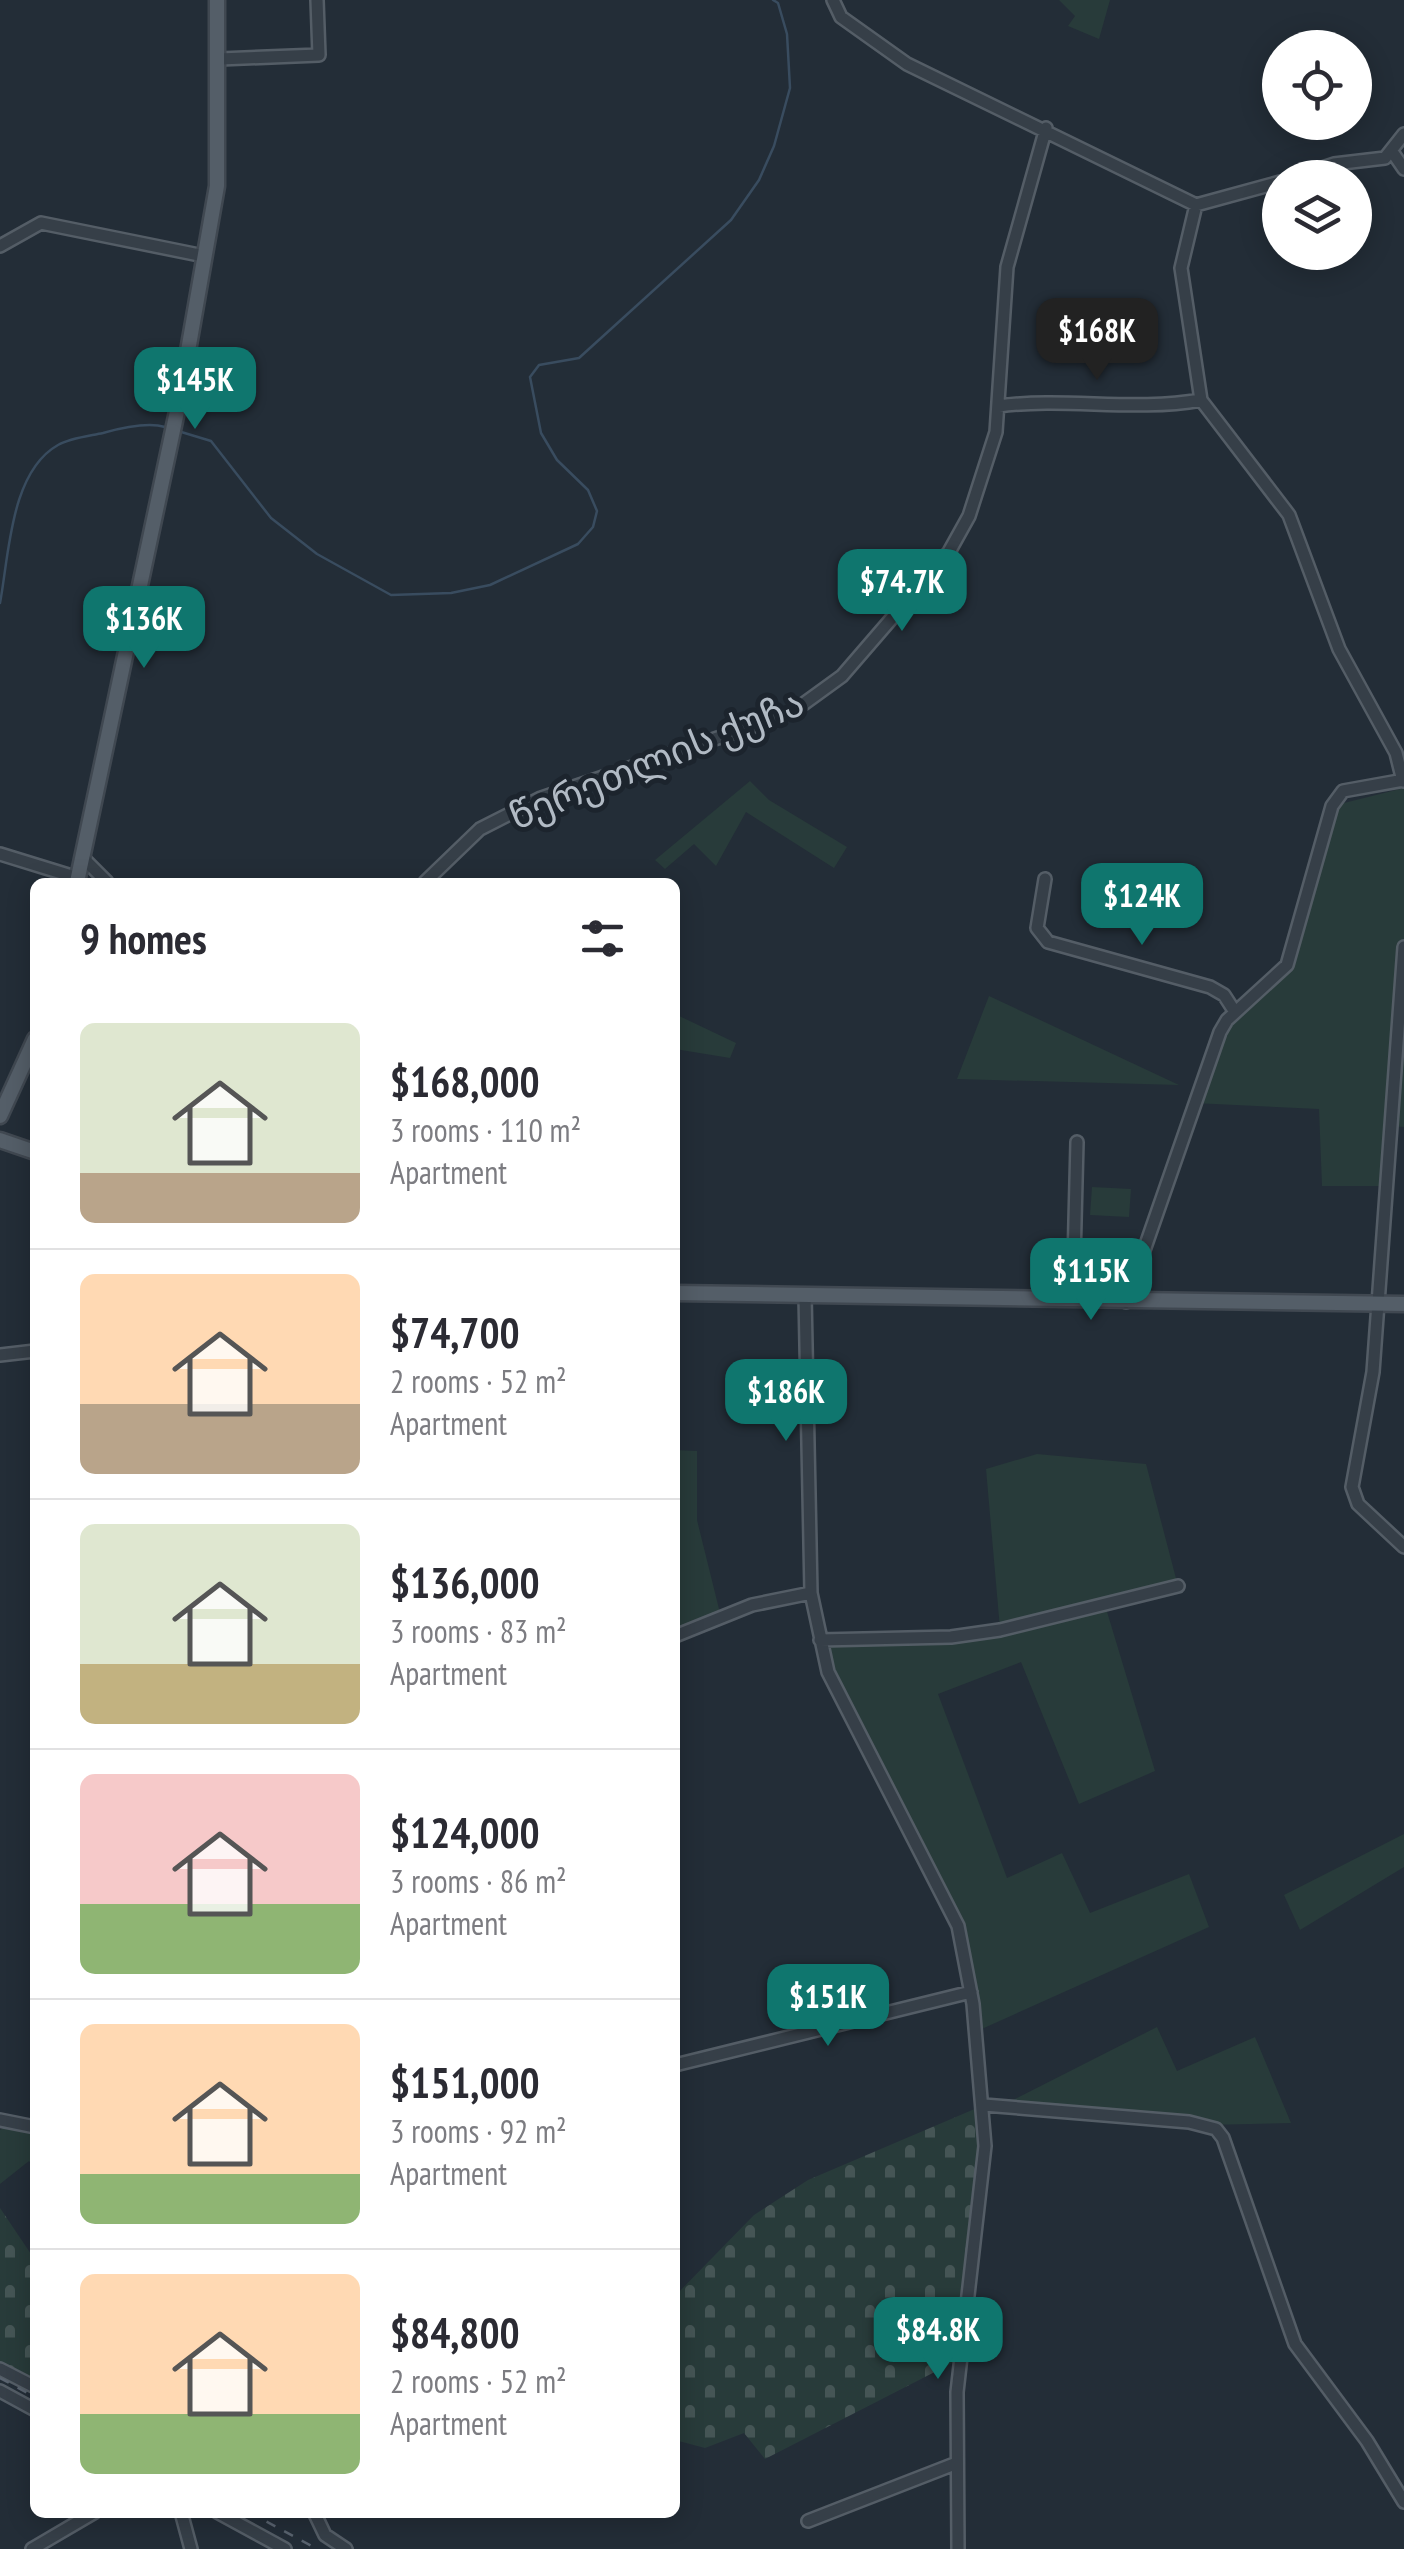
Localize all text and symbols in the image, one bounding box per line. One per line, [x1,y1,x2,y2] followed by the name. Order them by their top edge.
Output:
[1262,30,1372,270] map controls
[1262,30,1372,140] button: locate
[1262,160,1372,270] button: layers
[1027,298,1167,383] pin: $168K
[1058,309,1136,351] text: $168K
[125,347,265,432] pin: $145K
[156,358,234,400] text: $145K
[821,549,983,634] pin: $74.7K
[860,560,944,602] text: $74.7K
[74,586,214,671] pin: $136K
[105,597,183,639] text: $136K
[501,677,811,839] street label: წერეთლის ქუჩა
[1072,863,1212,948] pin: $124K
[1103,874,1181,916] text: $124K
[80,911,207,966] text: 9 homes
[575,911,630,966] icon: filters
[390,1054,540,1109] text: $168,000
[160,1063,280,1183] icon: home
[390,1109,581,1151] text: 3 rooms · 110 m²
[390,1151,507,1193] text: Apartment
[1021,1238,1161,1323] pin: $115K
[1052,1249,1130,1291] text: $115K
[390,1305,520,1360] text: $74,700
[160,1314,280,1434] icon: home
[716,1359,856,1444] pin: $186K
[390,1360,567,1402] text: 2 rooms · 52 m²
[747,1370,825,1412] text: $186K
[390,1402,507,1444] text: Apartment
[390,1555,540,1610] text: $136,000
[160,1564,280,1684] icon: home
[390,1610,567,1652] text: 3 rooms · 83 m²
[390,1652,507,1694] text: Apartment
[390,1805,540,1860] text: $124,000
[160,1814,280,1934] icon: home
[390,1860,567,1902] text: 3 rooms · 86 m²
[390,1902,507,1944] text: Apartment
[758,1964,898,2049] pin: $151K
[789,1975,867,2017] text: $151K
[390,2055,540,2110] text: $151,000
[160,2064,280,2184] icon: home
[390,2110,567,2152] text: 3 rooms · 92 m²
[390,2152,507,2194] text: Apartment
[857,2297,1019,2382] pin: $84.8K
[390,2305,520,2360] text: $84,800
[896,2308,980,2350] text: $84.8K
[160,2314,280,2434] icon: home
[390,2360,567,2402] text: 2 rooms · 52 m²
[390,2402,507,2444] text: Apartment

